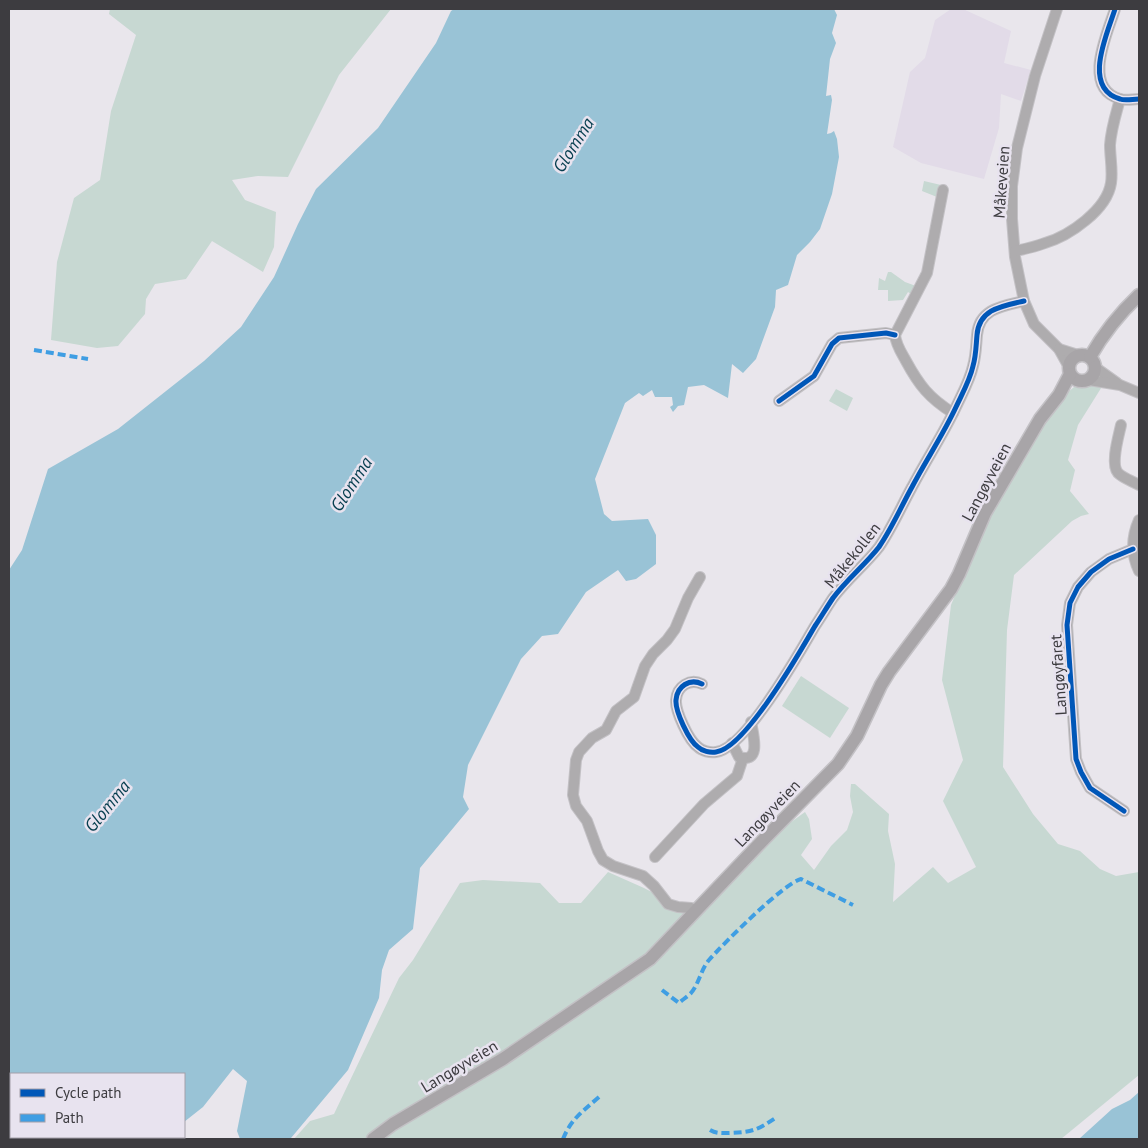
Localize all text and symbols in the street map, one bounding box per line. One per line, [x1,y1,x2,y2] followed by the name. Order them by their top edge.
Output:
[547,113,599,177] water label: Glomma
[988,145,1014,219] street label: Måkeveien
[957,439,1015,525] street label: Langøyveien
[325,452,377,516] water label: Glomma
[820,518,884,592] street label: Måkekollen
[1045,633,1071,716] street label: Langøyfaret
[79,775,135,837] water label: Glomma
[730,775,804,851] street label: Langøyveien
[417,1035,501,1097] street label: Langøyveien
[10,1073,185,1138] legend
[55,1083,121,1102] text: Cycle path
[55,1108,84,1127] text: Path

